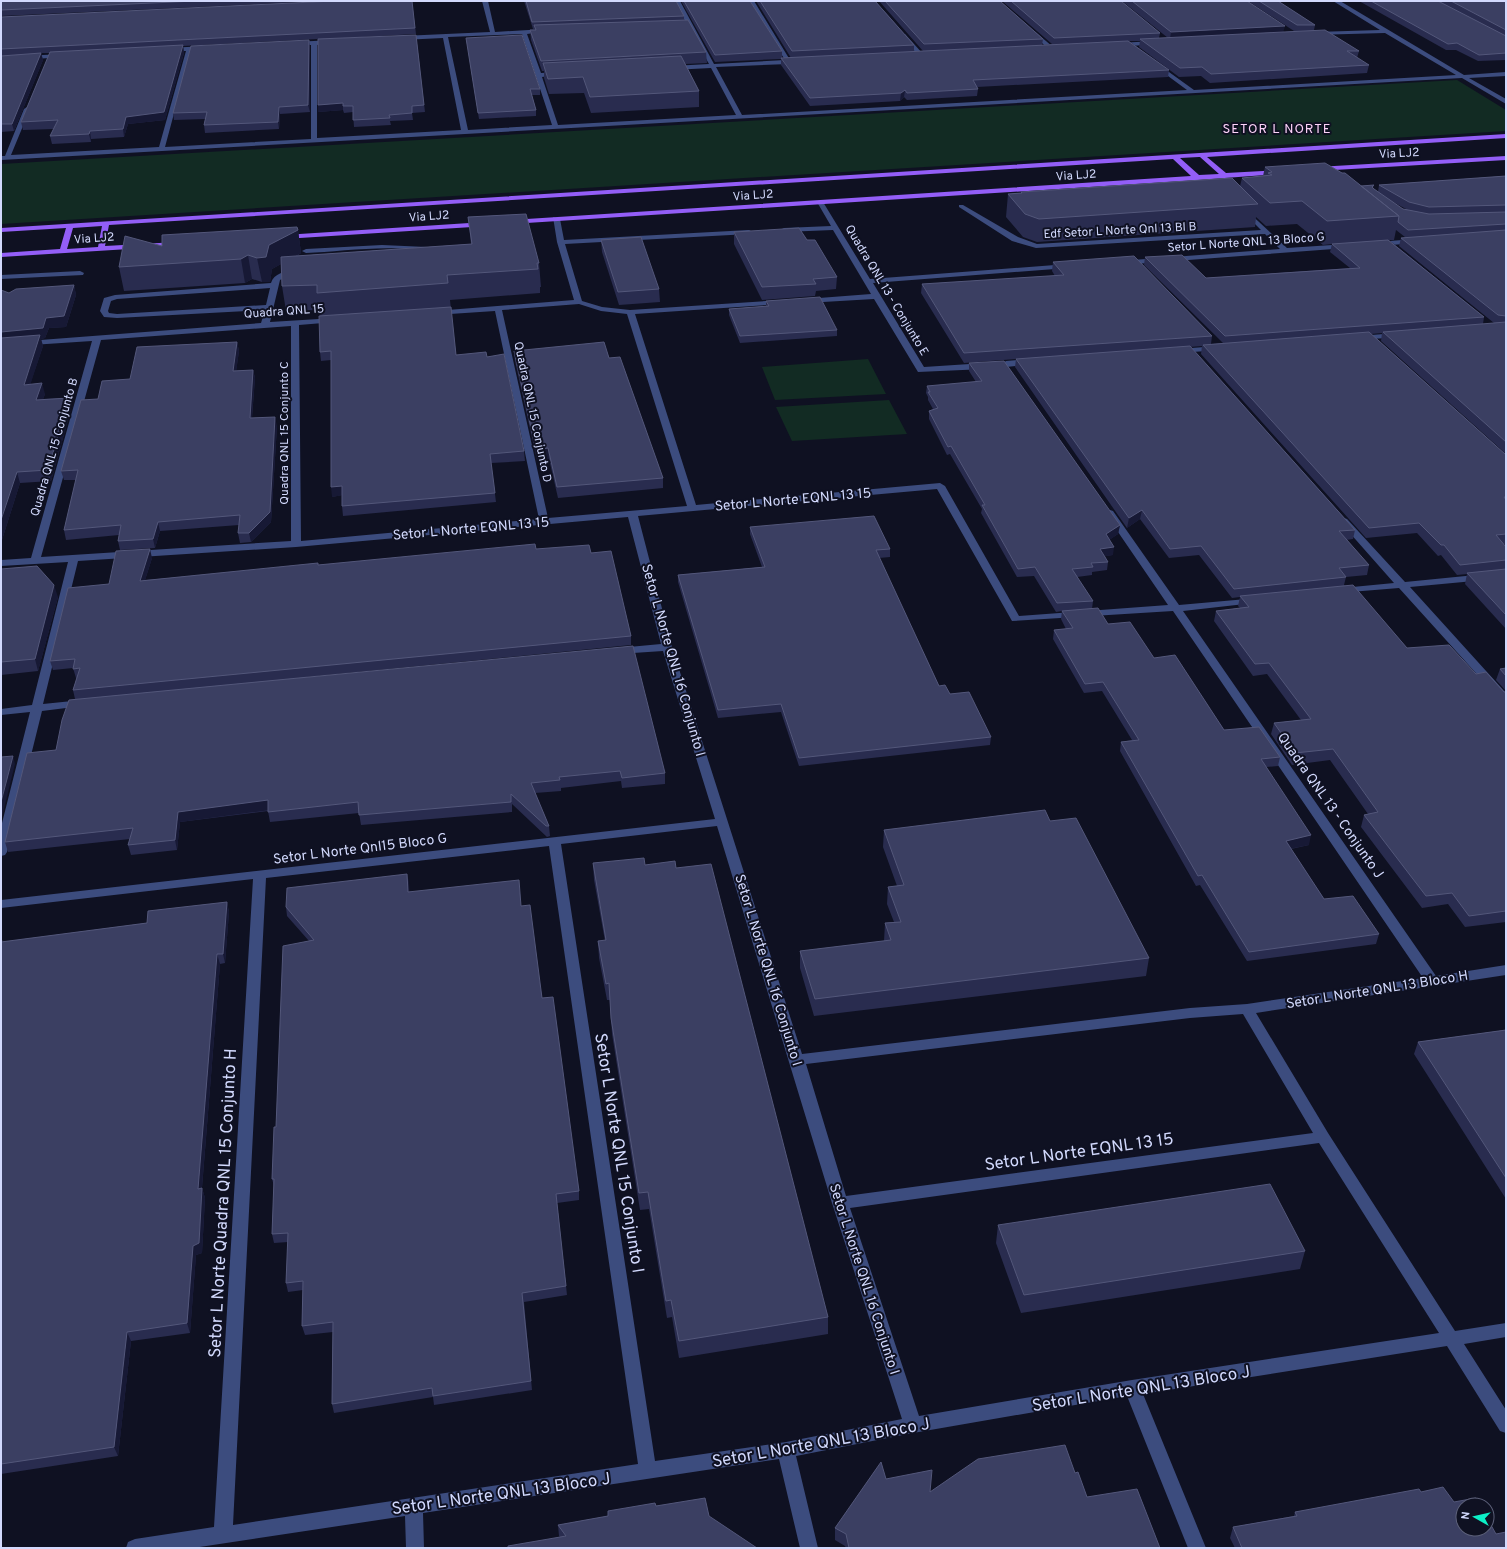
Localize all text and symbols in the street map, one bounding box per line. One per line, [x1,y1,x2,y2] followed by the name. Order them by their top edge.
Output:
[1222,122,1332,138] district label: SETOR L NORTE
[1378,145,1420,163] street label: Via LJ2
[1055,167,1097,185] street label: Via LJ2
[732,187,774,205] street label: Via LJ2
[408,208,450,226] street label: Via LJ2
[1043,219,1197,243] street label: Edf Setor L Norte Qnl 13 Bl B
[841,222,932,359] street label: Quadra QNL 13 - Conjunto E
[73,230,115,248] street label: Via LJ2
[1167,230,1325,256] street label: Setor L Norte QNL 13 Bloco G
[243,301,325,323] street label: Quadra QNL 15
[509,340,555,484] street label: Quadra QNL 15 Conjunto D
[277,361,293,505] street label: Quadra QNL 15 Conjunto C
[28,376,82,518] street label: Quadra QNL 15 Conjunto B
[714,485,872,516] street label: Setor L Norte EQNL 13 15
[392,514,550,545] street label: Setor L Norte EQNL 13 15
[637,562,708,759] street label: Setor L Norte QNL 16 Conjunto I
[1273,730,1387,882] street label: Quadra QNL 13 - Conjunto J
[272,830,448,869] street label: Setor L Norte Qnl15 Bloco G
[730,873,805,1068] street label: Setor L Norte QNL 16 Conjunto I
[1285,968,1469,1013] street label: Setor L Norte QNL 13 Bloco H
[588,1032,648,1275] street label: Setor L Norte QNL 15 Conjunto I
[205,1048,243,1358] street label: Setor L Norte Quadra QNL 15 Conjunto H
[983,1129,1175,1177] street label: Setor L Norte EQNL 13 15
[825,1182,903,1377] street label: Setor L Norte QNL 16 Conjunto I
[1031,1362,1252,1418] street label: Setor L Norte QNL 13 Bloco J
[711,1414,932,1474] street label: Setor L Norte QNL 13 Bloco J
[390,1469,612,1521] street label: Setor L Norte QNL 13 Bloco J
[1455,1497,1495,1537] north arrow
[1459,1511,1474,1521] text: N

